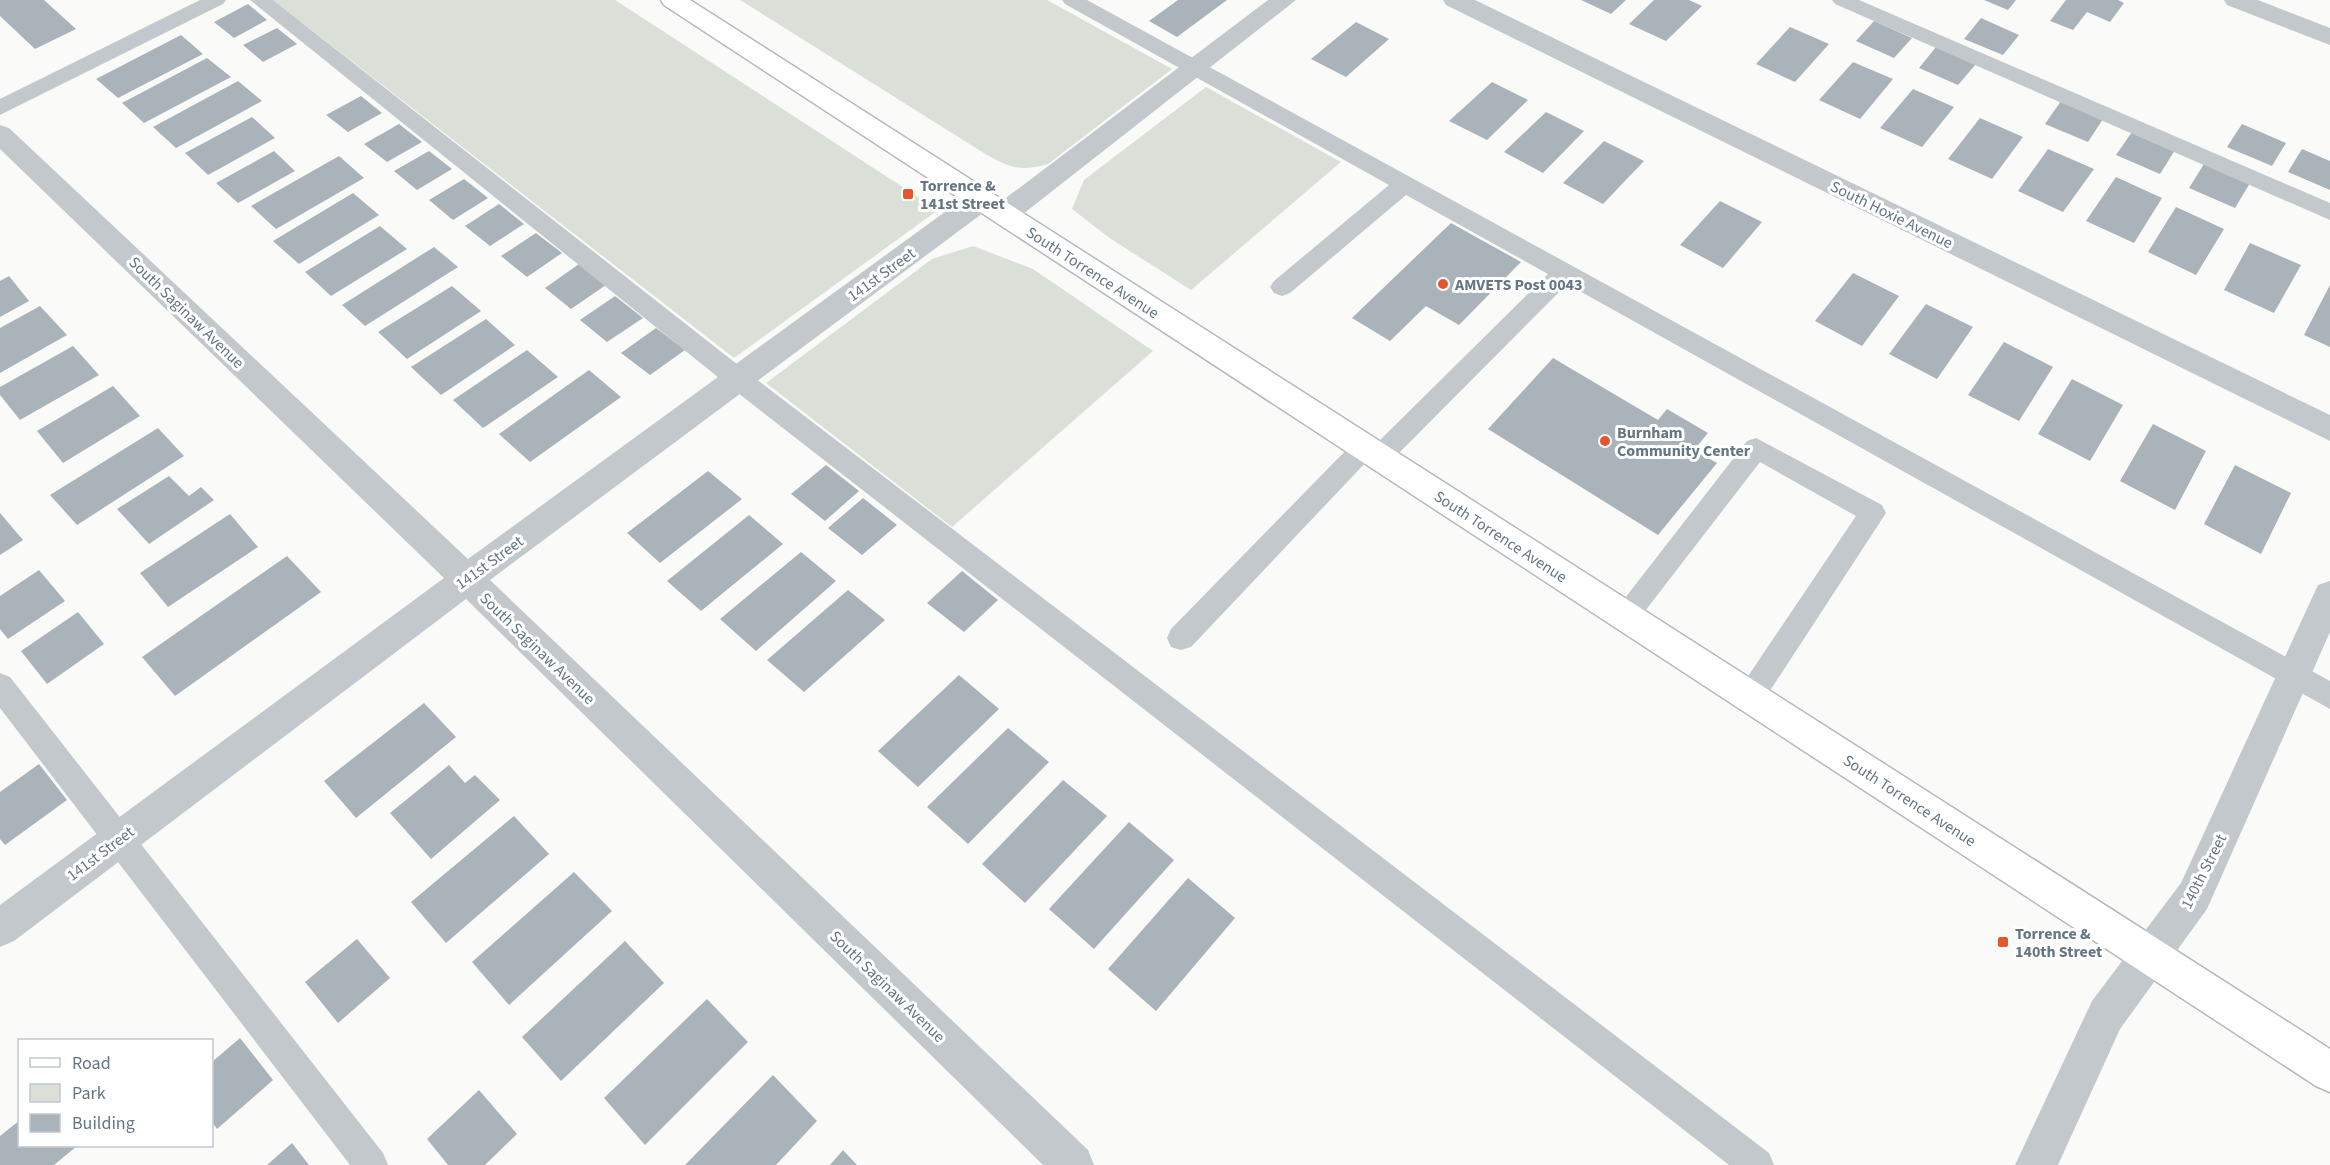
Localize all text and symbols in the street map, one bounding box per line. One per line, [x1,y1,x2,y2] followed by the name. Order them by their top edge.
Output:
[920,175,1005,215] place label: Torrence & 141st Street
[1827,176,1956,254] street label: South Hoxie Avenue
[901,187,915,201] marker: Torrence & 141st Street
[1022,222,1163,324] street label: South Torrence Avenue
[843,242,920,307] street label: 141st Street
[124,252,249,374] street label: South Saginaw Avenue
[1454,274,1583,296] place label: AMVETS Post 0043
[1436,277,1450,291] marker: AMVETS Post 0043
[1617,422,1751,462] place label: Burnham Community Center
[1598,434,1612,448] marker: Burnham Community Center
[1430,486,1571,588] street label: South Torrence Avenue
[451,530,528,595] street label: 141st Street
[475,588,600,710] street label: South Saginaw Avenue
[1839,750,1980,852] street label: South Torrence Avenue
[62,821,139,886] street label: 141st Street
[2176,830,2232,913] street label: 140th Street
[2015,923,2102,963] place label: Torrence & 140th Street
[825,926,950,1048] street label: South Saginaw Avenue
[1996,935,2010,949] marker: Torrence & 140th Street
[18,1039,213,1147] legend
[72,1051,111,1076] text: Road
[72,1081,106,1106] text: Park
[72,1111,135,1136] text: Building

